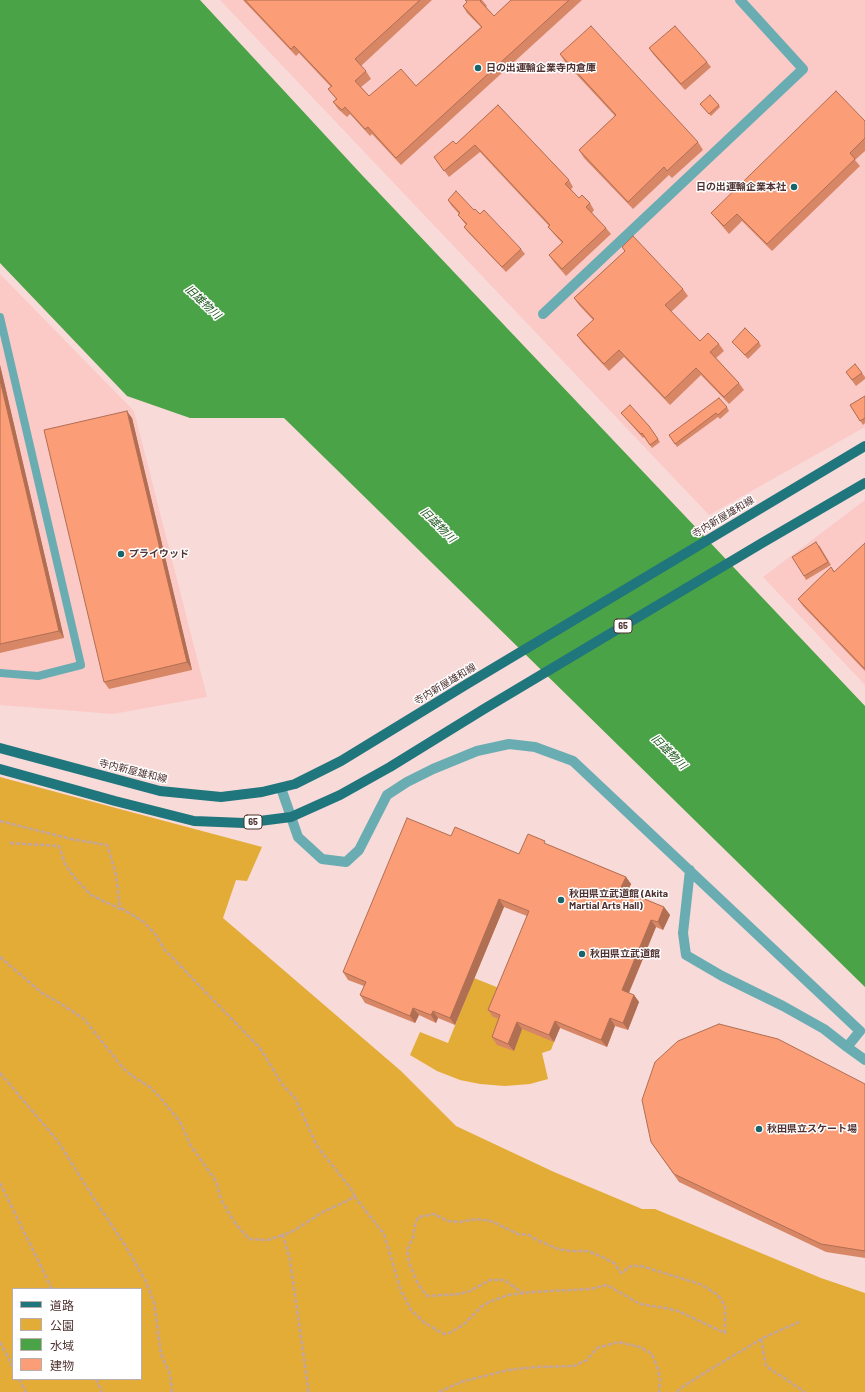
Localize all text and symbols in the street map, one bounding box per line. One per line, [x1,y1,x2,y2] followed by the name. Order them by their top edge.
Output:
[486,62,596,74] place label: 日の出運輸企業寺内倉庫
[473,63,483,73] marker: 日の出運輸企業寺内倉庫
[696,181,786,193] place label: 日の出運輸企業本社
[789,182,799,192] marker: 日の出運輸企業本社
[182,282,224,322] water label: 旧雄物川
[690,494,756,540] street label: 寺内新屋雄和線
[418,505,458,545] water label: 旧雄物川
[129,548,189,560] place label: プライウッド
[116,549,126,559] marker: プライウッド
[614,619,632,633] road number: 65
[412,661,478,707] street label: 寺内新屋雄和線
[649,732,689,772] water label: 旧雄物川
[98,757,168,785] street label: 寺内新屋雄和線
[244,815,262,829] road number: 65
[569,888,668,912] place label: 秋田県立武道館 (Akita Martial Arts Hall)
[556,895,566,905] marker: 秋田県立武道館 (Akita Martial Arts Hall)
[590,948,660,960] place label: 秋田県立武道館
[577,949,587,959] marker: 秋田県立武道館
[767,1123,857,1135] place label: 秋田県立スケート場
[754,1124,764,1134] marker: 秋田県立スケート場
[12,1288,142,1380] legend
[50,1298,74,1312] text: 道路
[50,1318,74,1332] text: 公園
[50,1338,74,1352] text: 水域
[50,1358,74,1372] text: 建物

